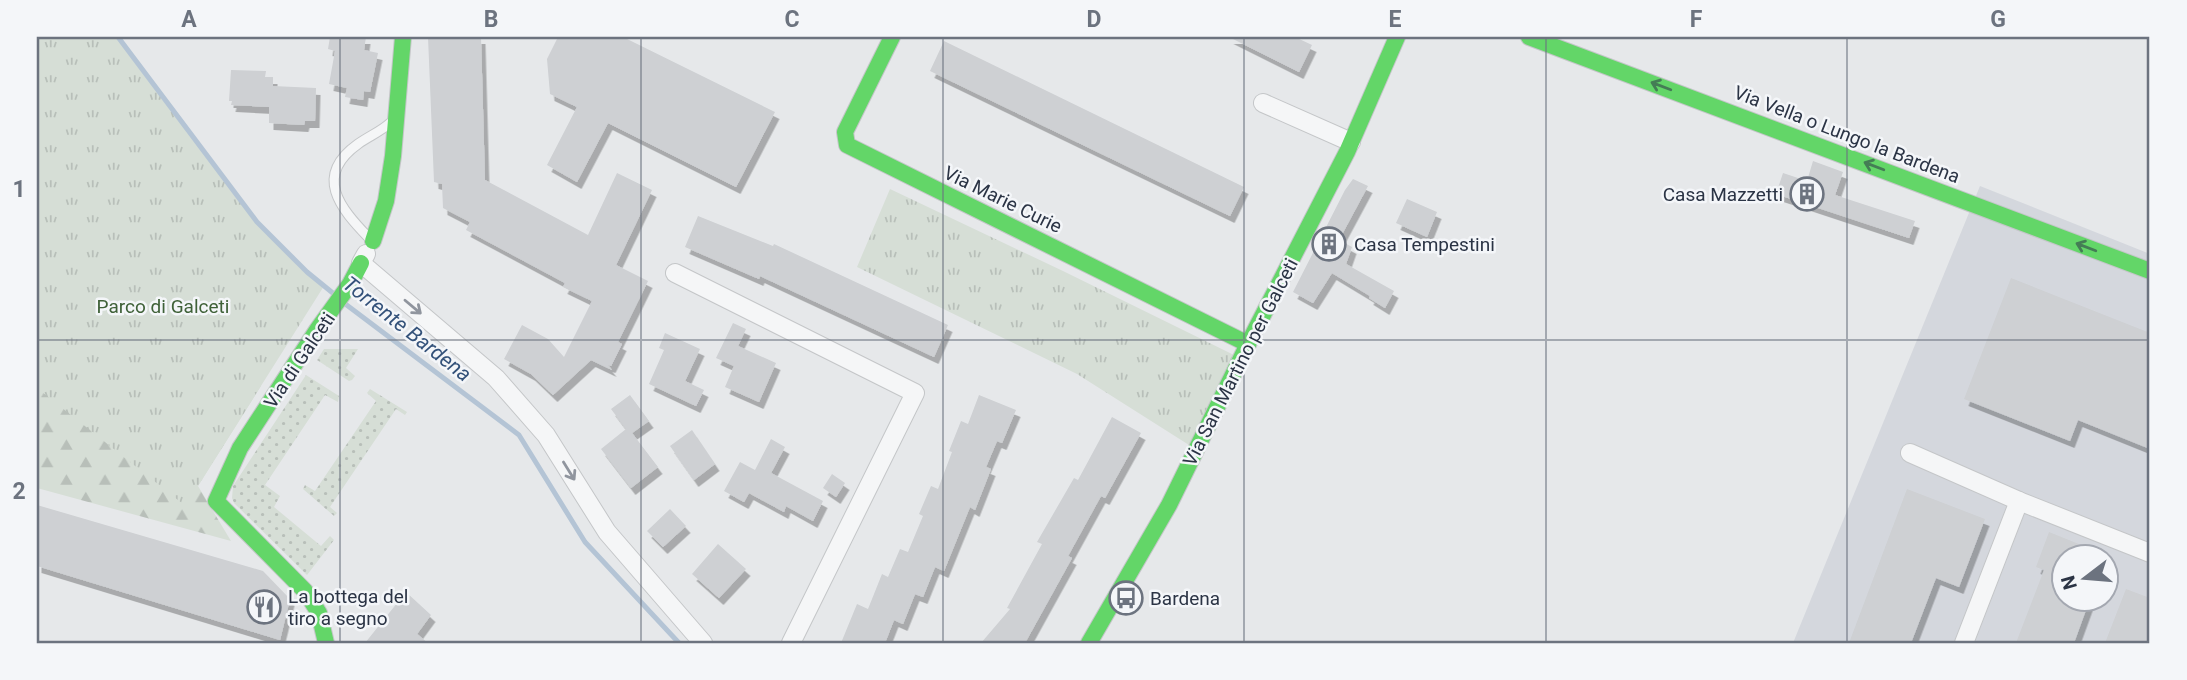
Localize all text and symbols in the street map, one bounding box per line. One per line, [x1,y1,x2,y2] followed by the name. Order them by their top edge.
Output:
[181,6,197,33] text: A
[484,6,498,33] text: B
[784,6,800,33] text: C
[1087,6,1101,33] text: D
[1389,6,1402,33] text: E
[1690,6,1703,33] text: F
[1990,6,2006,33] text: G
[1650,79,1672,92] one-way arrow
[1731,81,1963,188] street label: Via Vella o Lungo la Bardena
[1863,159,1885,172] one-way arrow
[940,161,1066,238] street label: Via Marie Curie
[1788,175,1826,213] building icon: Casa Mazzetti
[12,176,26,203] text: 1
[1663,183,1783,206] place label: Casa Mazzetti
[1310,225,1348,263] building icon: Casa Tempestini
[1354,233,1495,256] place label: Casa Tempestini
[2076,239,2098,252] one-way arrow
[1178,255,1303,470] street label: Via San Martino per Galceti
[338,271,476,387] water label: Torrente Bardena
[97,295,229,318] park label: Parco di Galceti
[404,299,422,315] one-way arrow
[259,308,340,413] street label: Via di Galceti
[562,461,576,481] one-way arrow
[12,478,26,505] text: 2
[2050,544,2120,614] north arrow
[2056,573,2082,592] text: N
[1107,579,1145,617] bus stop icon: Bardena
[288,585,408,630] place label: La bottega del tiro a segno
[1150,587,1220,610] place label: Bardena
[245,588,283,626] restaurant icon: La bottega del tiro a segno

